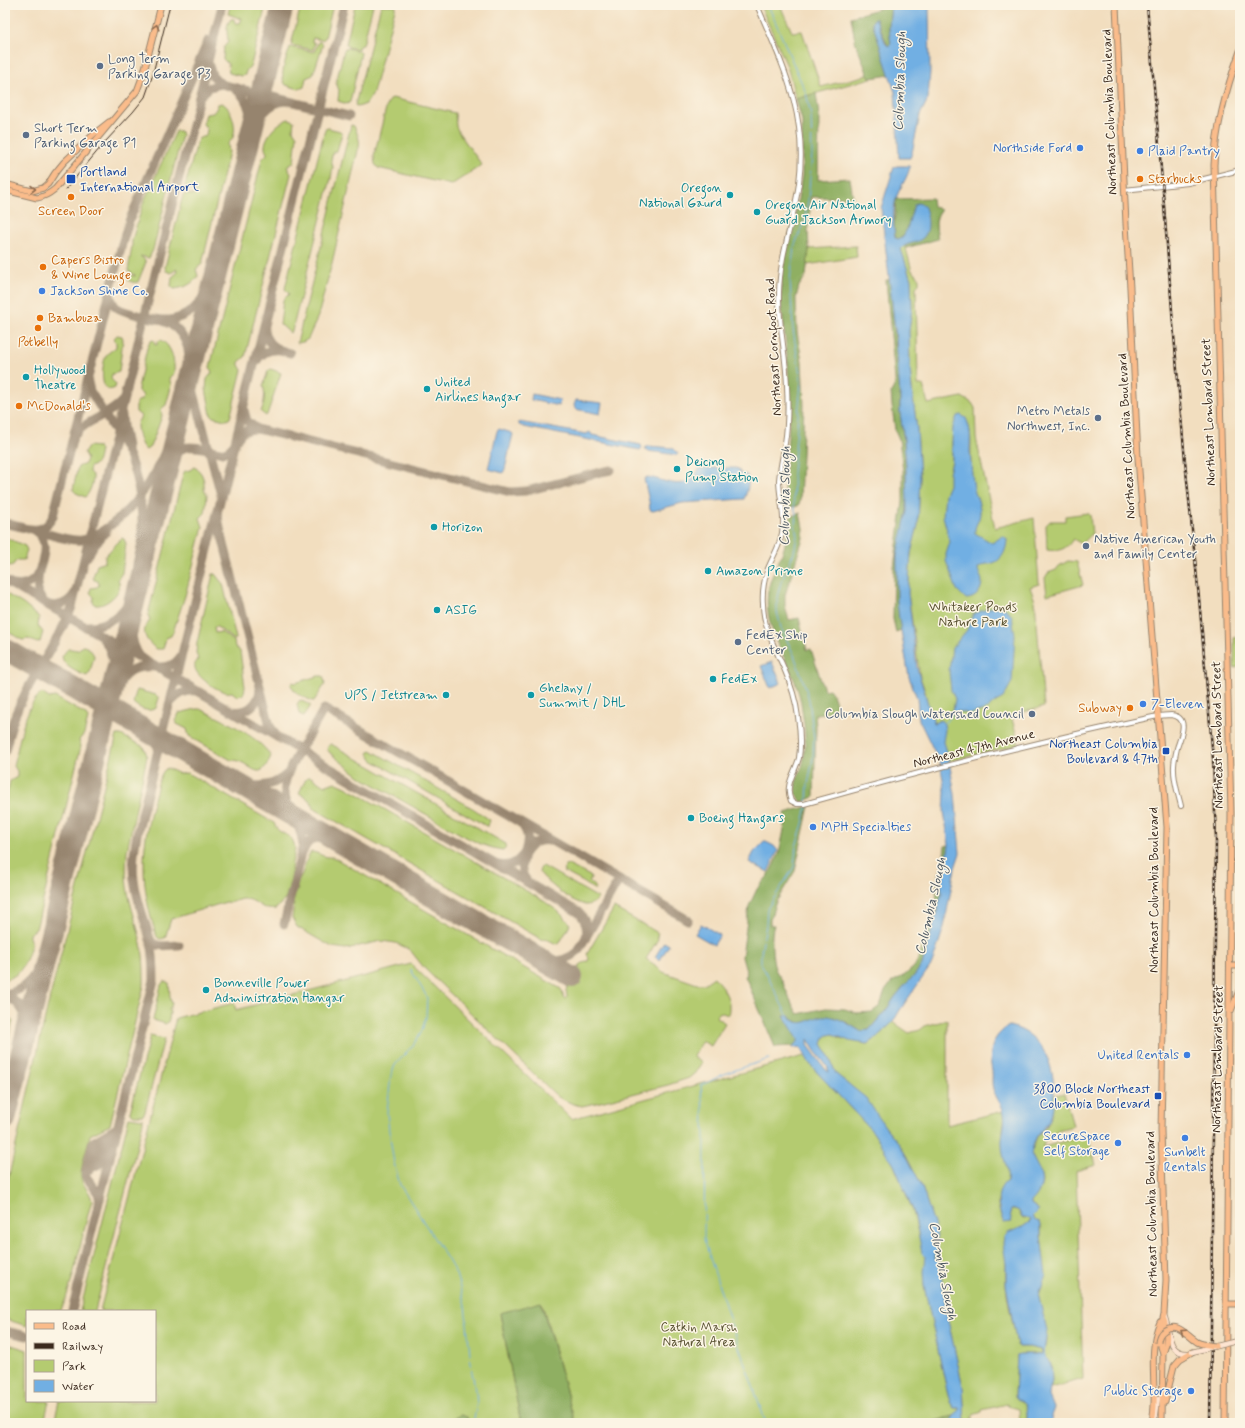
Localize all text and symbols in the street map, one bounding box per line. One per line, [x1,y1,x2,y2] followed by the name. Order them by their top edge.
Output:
[151,23,160,30] one-way arrow
[1099,29,1121,195] street label: Northeast Columbia Boulevard
[889,31,913,131] water label: Columbia Slough
[108,51,210,85] place label: Long Term Parking Garage P3
[95,61,105,71] marker: Long Term Parking Garage P3
[34,120,136,154] place label: Short Term Parking Garage P1
[21,130,31,140] marker: Short Term Parking Garage P1
[993,140,1072,157] place label: Northside Ford
[1075,143,1085,153] marker: Northside Ford
[1148,143,1220,160] place label: Plaid Pantry
[1135,146,1145,156] marker: Plaid Pantry
[80,164,199,196] place label: Portland International Airport
[1148,171,1202,188] place label: Starbucks
[65,173,77,185] marker: Portland International Airport
[1135,174,1145,184] marker: Starbucks
[639,180,722,212] place label: Oregon National Gaurd
[31,185,37,193] one-way arrow
[725,190,735,200] marker: Oregon National Gaurd
[66,192,76,202] marker: Screen Door
[765,197,892,229] place label: Oregon Air National Guard Jackson Armory
[38,203,105,220] place label: Screen Door
[752,207,762,217] marker: Oregon Air National Guard Jackson Armory
[51,252,131,286] place label: Capers Bistro & Wine Lounge
[38,262,48,272] marker: Capers Bistro & Wine Lounge
[762,278,788,416] street label: Northeast Cornfoot Road
[50,283,148,300] place label: Jackson Shine Co.
[37,286,47,296] marker: Jackson Shine Co.
[48,310,101,327] place label: Bambuza
[35,313,45,323] marker: Bambuza
[33,323,43,333] marker: Potbelly
[18,334,58,351] place label: Potbelly
[1198,338,1220,486] street label: Northeast Lombard Street
[1114,353,1140,519] street label: Northeast Columbia Boulevard
[34,362,86,394] place label: Hollywood Theatre
[21,372,31,382] marker: Hollywood Theatre
[435,374,522,408] place label: United Airlines hangar
[422,384,432,394] marker: United Airlines hangar
[27,398,91,415] place label: McDonald's
[14,401,24,411] marker: McDonald's
[1007,403,1090,435] place label: Metro Metals Northwest, Inc.
[1093,413,1103,423] marker: Metro Metals Northwest, Inc.
[775,446,797,546] water label: Columbia Slough
[685,454,758,486] place label: Deicing Pump Station
[672,464,682,474] marker: Deicing Pump Station
[442,519,483,536] place label: Horizon
[429,522,439,532] marker: Horizon
[1094,531,1216,563] place label: Native American Youth and Family Center
[1081,541,1091,551] marker: Native American Youth and Family Center
[716,563,803,580] place label: Amazon Prime
[703,566,713,576] marker: Amazon Prime
[929,599,1017,631] park label: Whitaker Ponds Nature Park
[445,602,477,619] place label: ASIG
[432,605,442,615] marker: ASIG
[746,627,808,659] place label: FedEx Ship Center
[733,637,743,647] marker: FedEx Ship Center
[1208,661,1228,809] street label: Northeast Lombard Street
[721,671,757,688] place label: FedEx
[708,674,718,684] marker: FedEx
[539,680,626,712] place label: Ghelany / Summit / DHL
[345,687,438,704] place label: UPS / Jetstream
[441,690,451,700] marker: UPS / Jetstream
[526,690,536,700] marker: Ghelany / Summit / DHL
[1151,696,1204,713] place label: 7-Eleven
[1138,699,1148,709] marker: 7-Eleven
[1078,700,1122,717] place label: Subway
[1125,703,1135,713] marker: Subway
[825,706,1024,724] place label: Columbia Slough Watershed Council
[1027,709,1037,719] marker: Columbia Slough Watershed Council
[911,726,1037,772] street label: Northeast 47th Avenue
[1049,736,1158,768] place label: Northeast Columbia Boulevard & 47th
[1161,746,1171,756] marker: Northeast Columbia Boulevard & 47th
[1146,807,1163,973] street label: Northeast Columbia Boulevard
[699,810,784,829] place label: Boeing Hangars
[686,813,696,823] marker: Boeing Hangars
[821,819,911,836] place label: MPH Specialties
[808,822,818,832] marker: MPH Specialties
[911,855,953,957] water label: Columbia Slough
[214,975,345,1007] place label: Bonneville Power Administration Hangar
[201,985,211,995] marker: Bonneville Power Administration Hangar
[1208,985,1228,1133] street label: Northeast Lombard Street
[1098,1047,1179,1064] place label: United Rentals
[1182,1050,1192,1060] marker: United Rentals
[1033,1081,1150,1113] place label: 3800 Block Northeast Columbia Boulevard
[1153,1091,1163,1101] marker: 3800 Block Northeast Columbia Boulevard
[1044,1128,1110,1160] place label: SecureSpace Self Storage
[1142,1131,1162,1297] street label: Northeast Columbia Boulevard
[1180,1133,1190,1143] marker: Sunbelt Rentals
[1113,1138,1123,1148] marker: SecureSpace Self Storage
[1164,1144,1206,1176] place label: Sunbelt Rentals
[923,1220,961,1322] water label: Columbia Slough
[26,1310,156,1402] legend
[62,1319,86,1335] text: Road
[661,1319,738,1351] park label: Catkin Marsh Natural Area
[1181,1330,1188,1337] one-way arrow
[62,1339,104,1355] text: Railway
[62,1359,86,1375] text: Park
[62,1379,94,1395] text: Water
[1103,1383,1183,1402] place label: Public Storage
[1186,1386,1196,1396] marker: Public Storage

